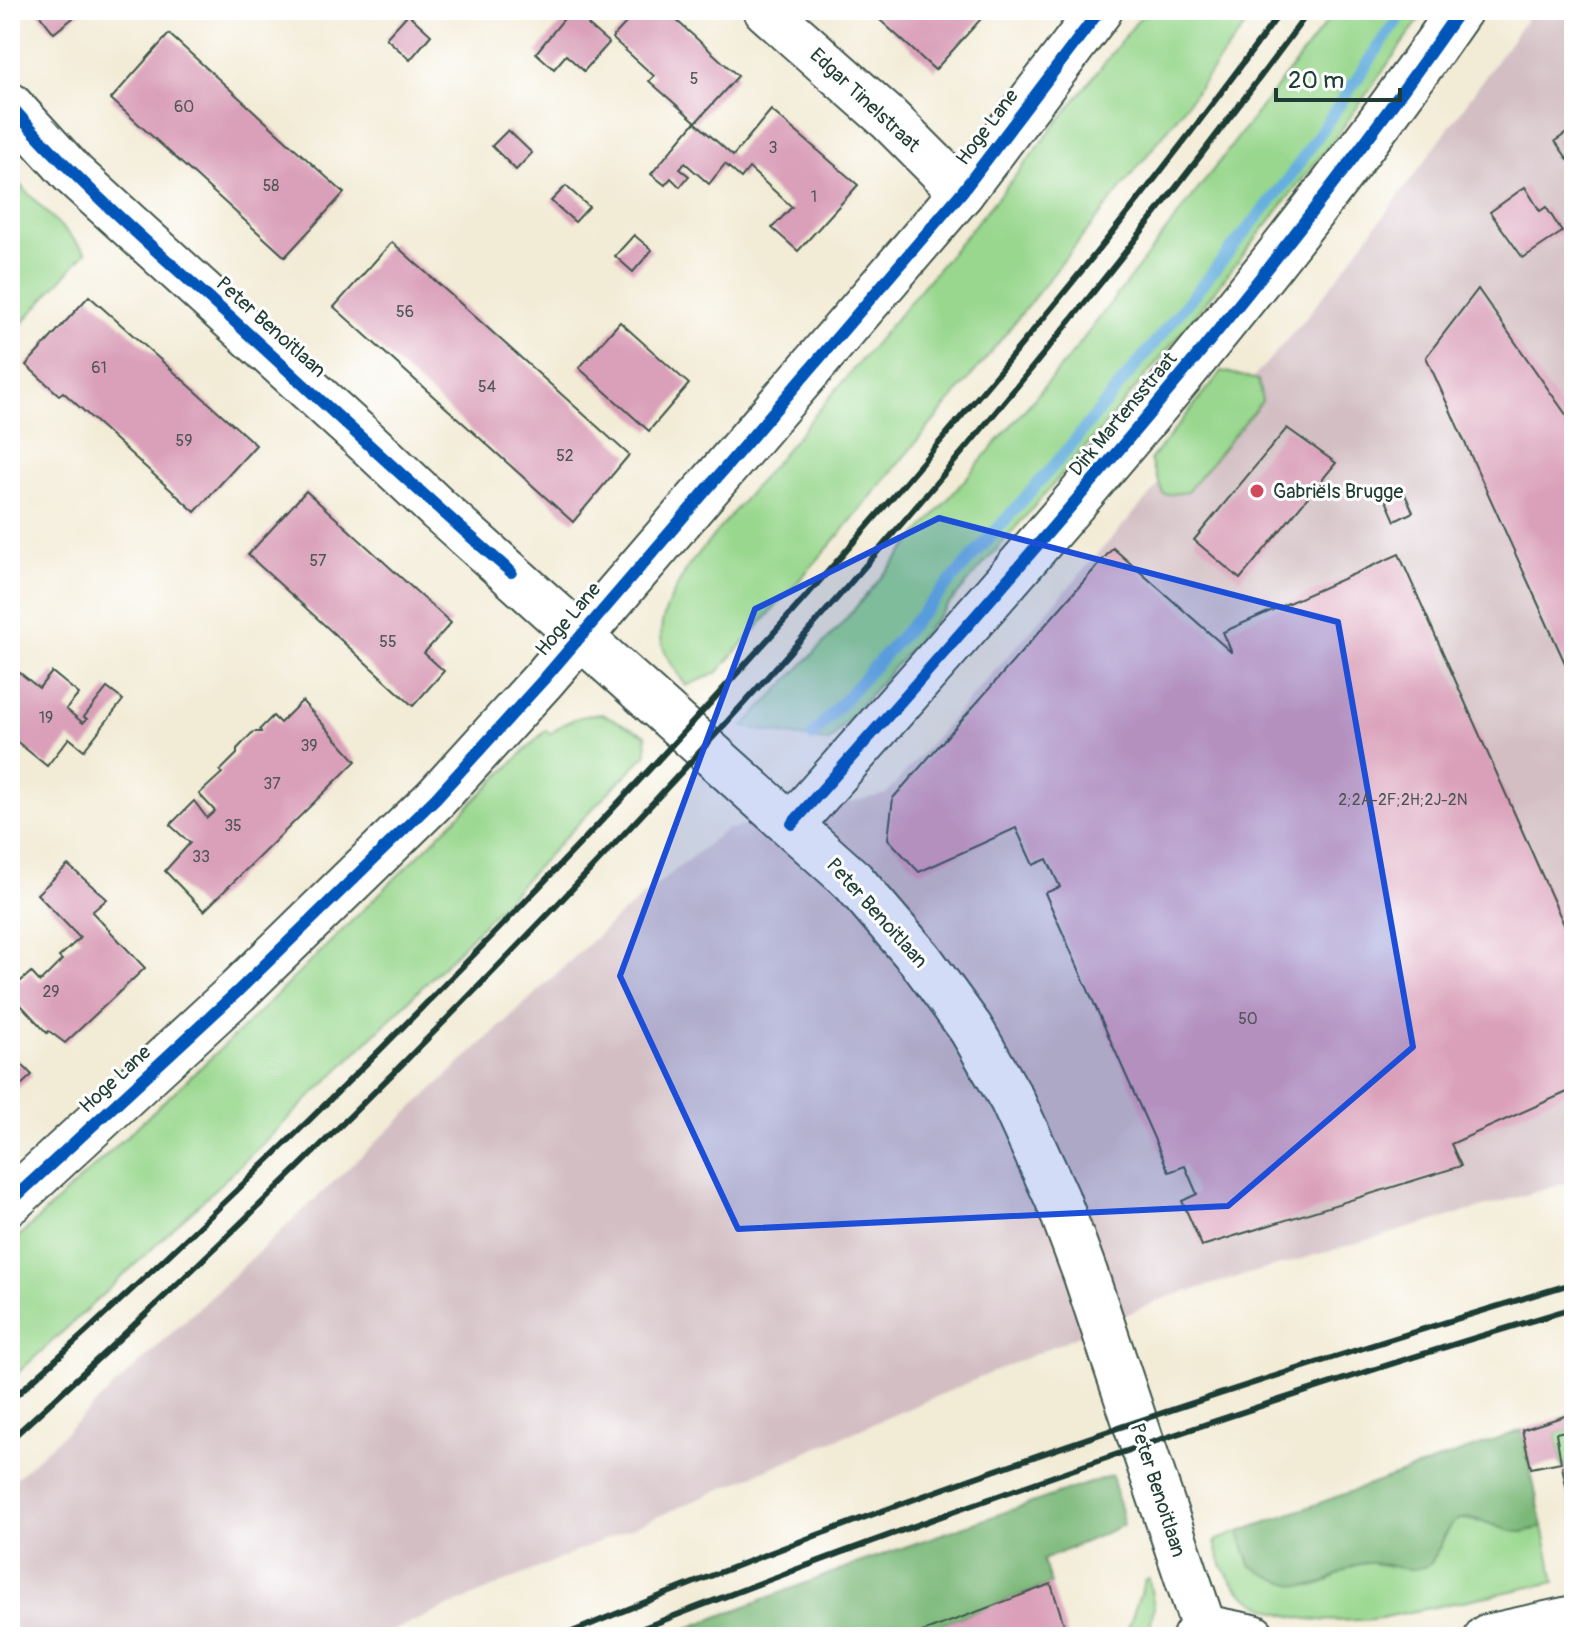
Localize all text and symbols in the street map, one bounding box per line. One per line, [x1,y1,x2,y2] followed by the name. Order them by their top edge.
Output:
[805,43,926,158] street label: Edgar Tinelstraat
[1276,52,1400,102] scale bar
[1288,66,1344,95] text: 20 m
[690,69,698,89] house number: 5
[950,84,1024,170] street label: Hoge Lane
[174,97,194,117] house number: 60
[769,138,778,158] house number: 3
[263,176,279,196] house number: 58
[811,187,817,207] house number: 1
[211,271,331,383] street label: Peter Benoitlaan
[396,302,414,322] house number: 56
[1064,346,1183,481] street label: Dirk Martensstraat
[91,358,107,378] house number: 61
[478,377,496,397] house number: 54
[176,431,192,451] house number: 59
[556,446,574,466] house number: 52
[1273,479,1403,504] place label: Gabriëls Brugge
[1248,482,1266,500] marker: Gabriëls Brugge
[309,551,327,571] house number: 57
[530,577,606,661] street label: Hoge Lane
[379,632,397,652] house number: 55
[39,708,53,728] house number: 19
[300,736,318,756] house number: 39
[263,774,281,794] house number: 37
[1338,790,1468,810] house number: 2;2A-2F;2H;2J-2N
[224,816,242,836] house number: 35
[192,847,210,867] house number: 33
[821,853,933,973] street label: Peter Benoitlaan
[42,982,60,1002] house number: 29
[1238,1009,1258,1029] house number: 50
[74,1039,156,1118] street label: Hoge Lane
[1125,1420,1191,1560] street label: Peter Benoitlaan

